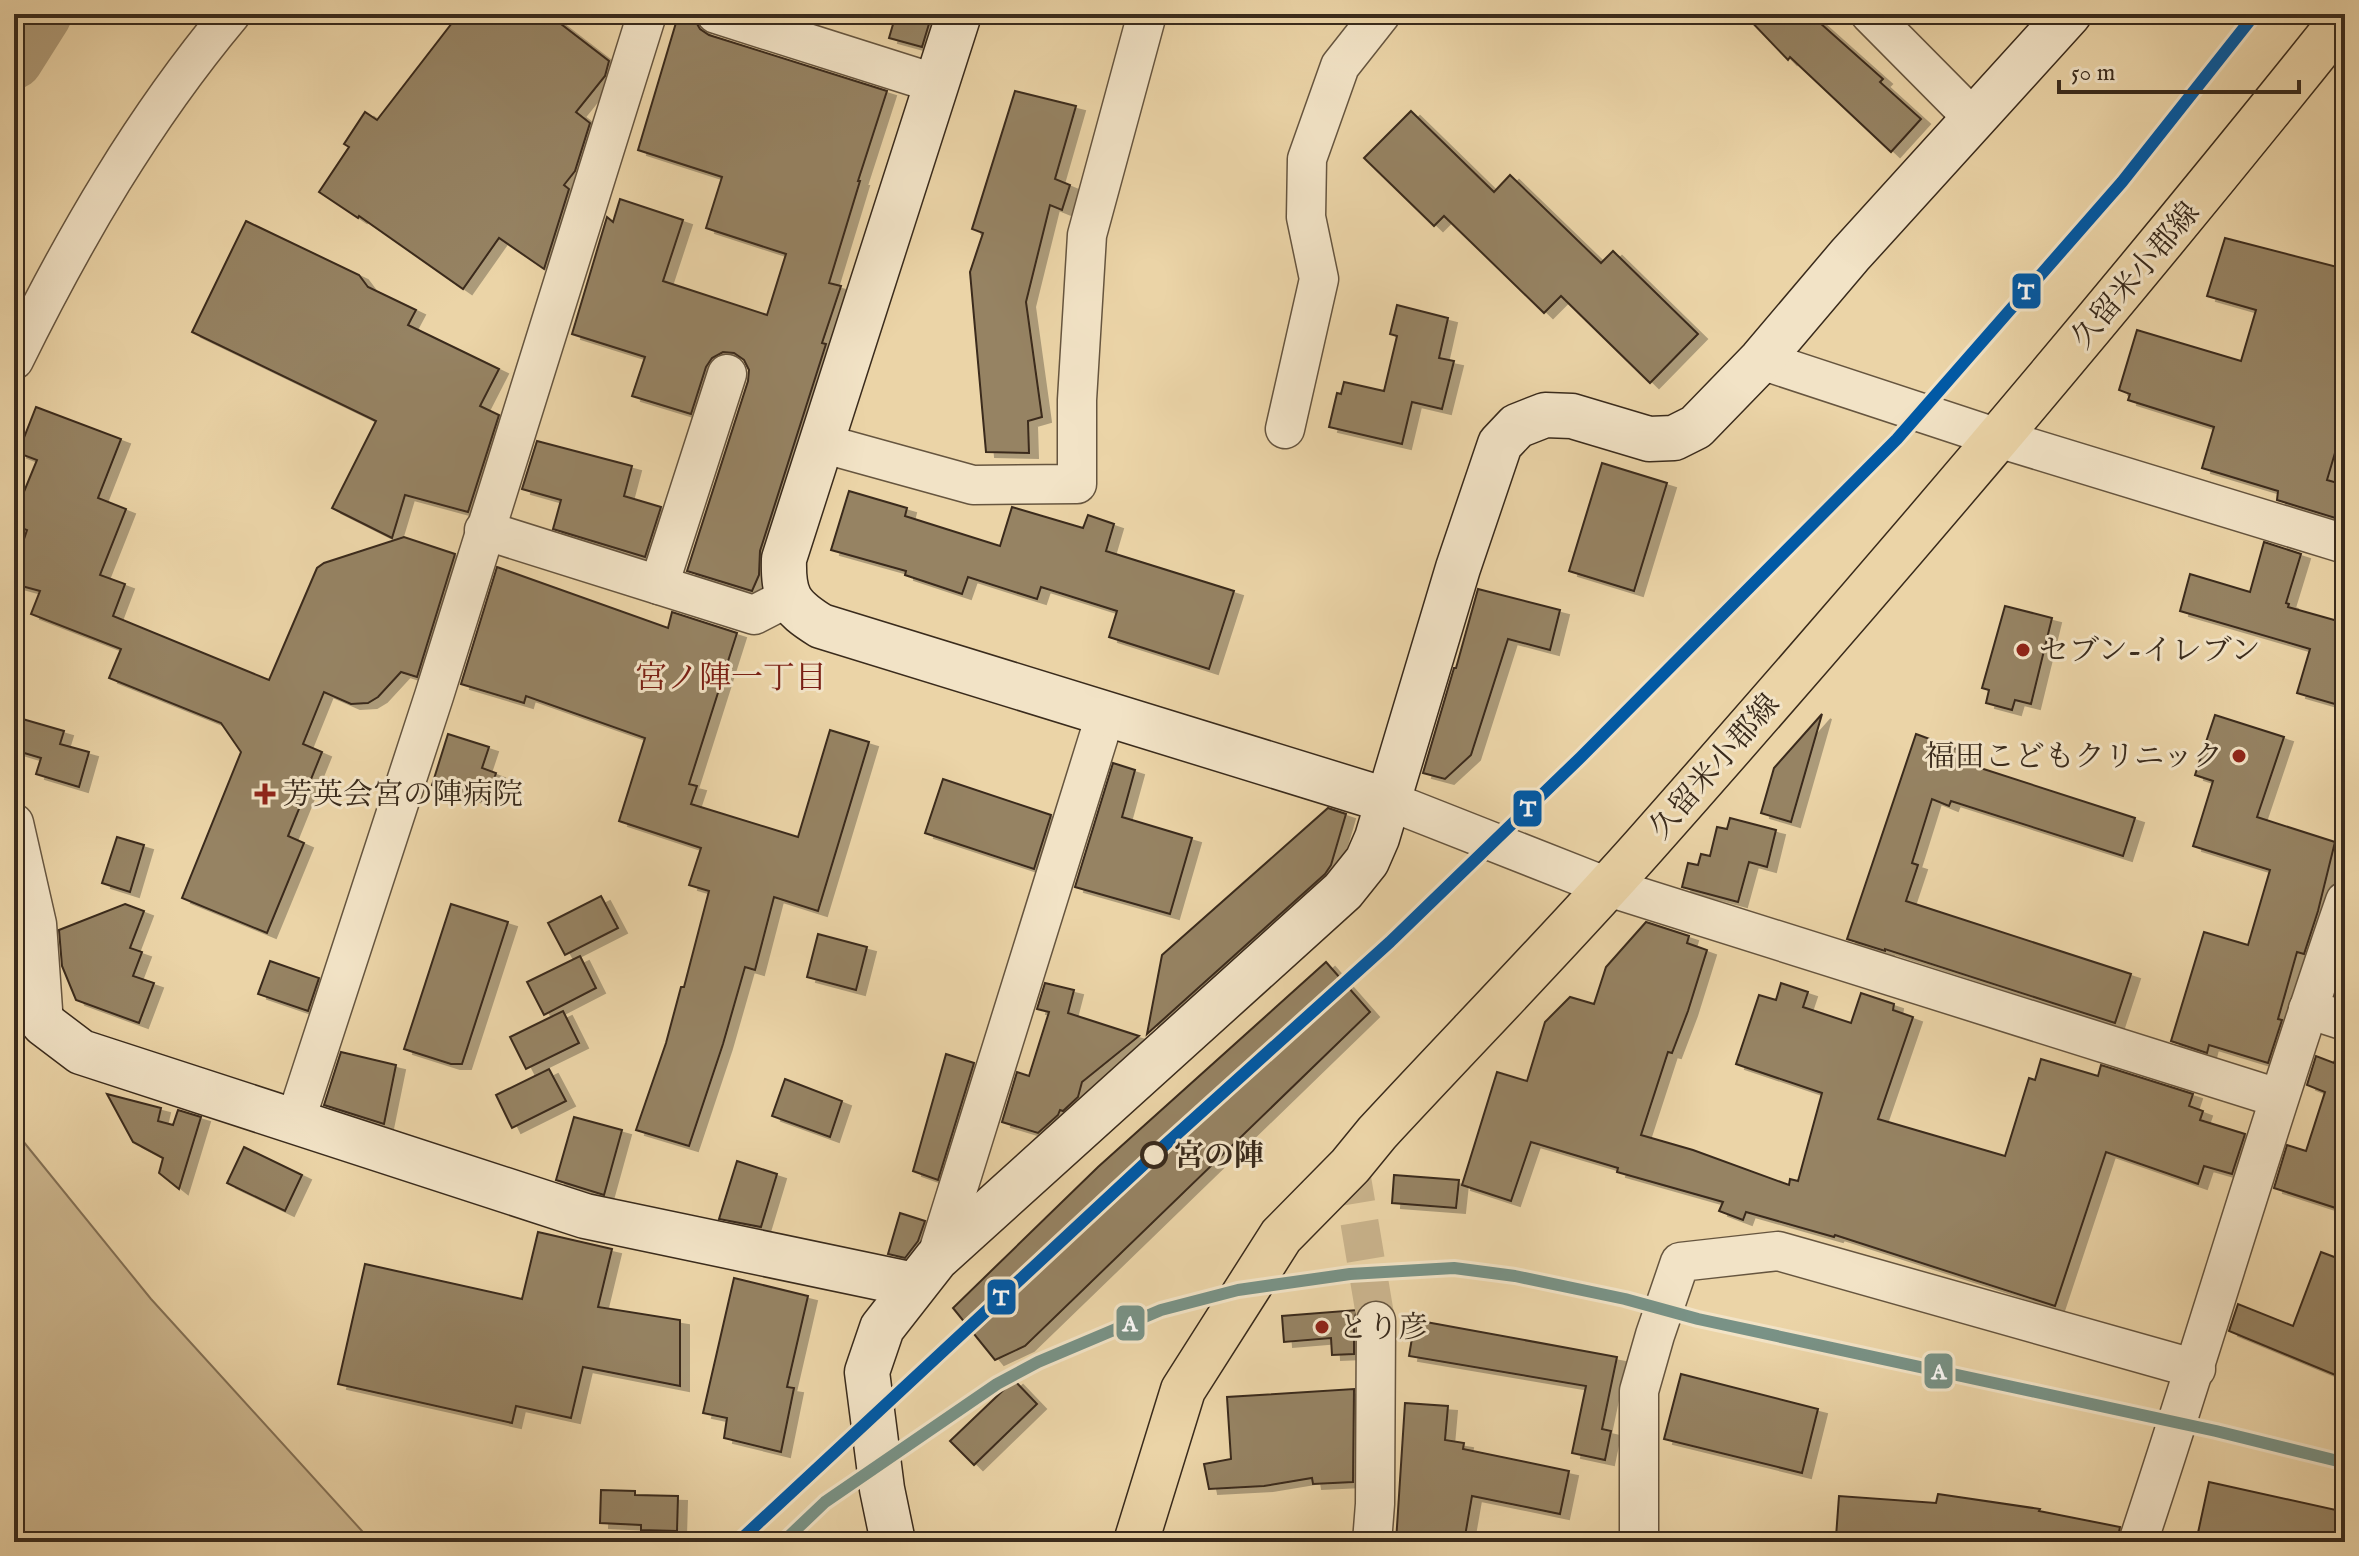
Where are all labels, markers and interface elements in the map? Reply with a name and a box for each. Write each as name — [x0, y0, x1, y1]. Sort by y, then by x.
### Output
scale bar — [2059, 44, 2299, 94]
text: 50 m — [2071, 58, 2115, 89]
street label: 久留米小郡線 — [2064, 195, 2209, 357]
line badge: T — [2011, 272, 2042, 310]
text: T — [2017, 279, 2035, 307]
place label: セブン-イレブン — [2039, 633, 2261, 671]
marker: セブン-イレブン — [2014, 641, 2032, 659]
district label: 宮ノ陣一丁目 — [635, 659, 827, 700]
street label: 久留米小郡線 — [1642, 687, 1789, 848]
place label: 福田こどもクリニック — [1925, 739, 2223, 777]
marker: 福田こどもクリニック — [2230, 747, 2248, 765]
place label: 芳英会宮の陣病院 — [283, 777, 523, 815]
marker: 芳英会宮の陣病院 — [254, 783, 276, 805]
line badge: T — [1512, 789, 1543, 828]
text: T — [1519, 796, 1537, 824]
place label: 宮の陣 — [1174, 1138, 1264, 1176]
marker: 宮の陣 — [1141, 1142, 1167, 1168]
line badge: T — [986, 1278, 1017, 1316]
text: T — [992, 1285, 1010, 1313]
line badge: A — [1115, 1304, 1146, 1342]
place label: とり彦 — [1338, 1310, 1428, 1348]
text: A — [1122, 1311, 1139, 1339]
marker: とり彦 — [1313, 1318, 1331, 1336]
line badge: A — [1923, 1352, 1954, 1390]
text: A — [1931, 1359, 1948, 1387]

